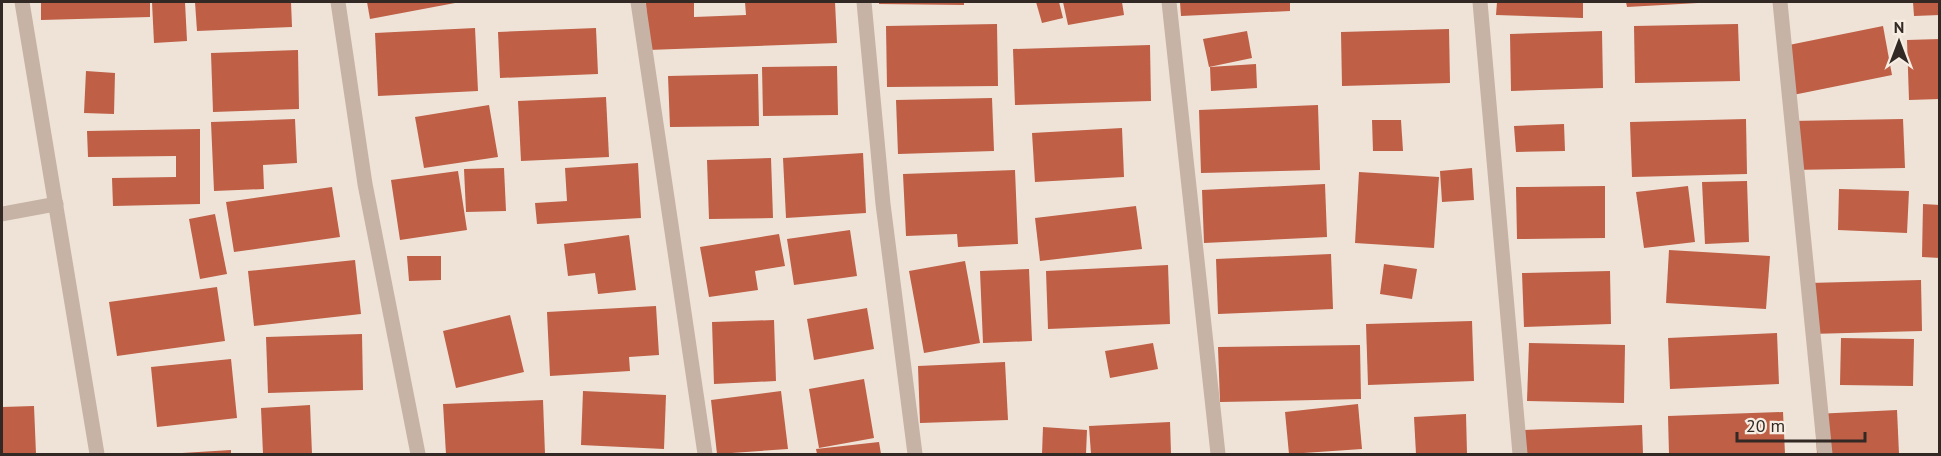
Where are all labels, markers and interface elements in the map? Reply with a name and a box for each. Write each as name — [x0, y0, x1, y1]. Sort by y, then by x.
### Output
north arrow — [1869, 12, 1929, 72]
text: N — [1894, 17, 1904, 37]
scale bar — [1737, 405, 1864, 443]
text: 20 m — [1746, 414, 1785, 437]

